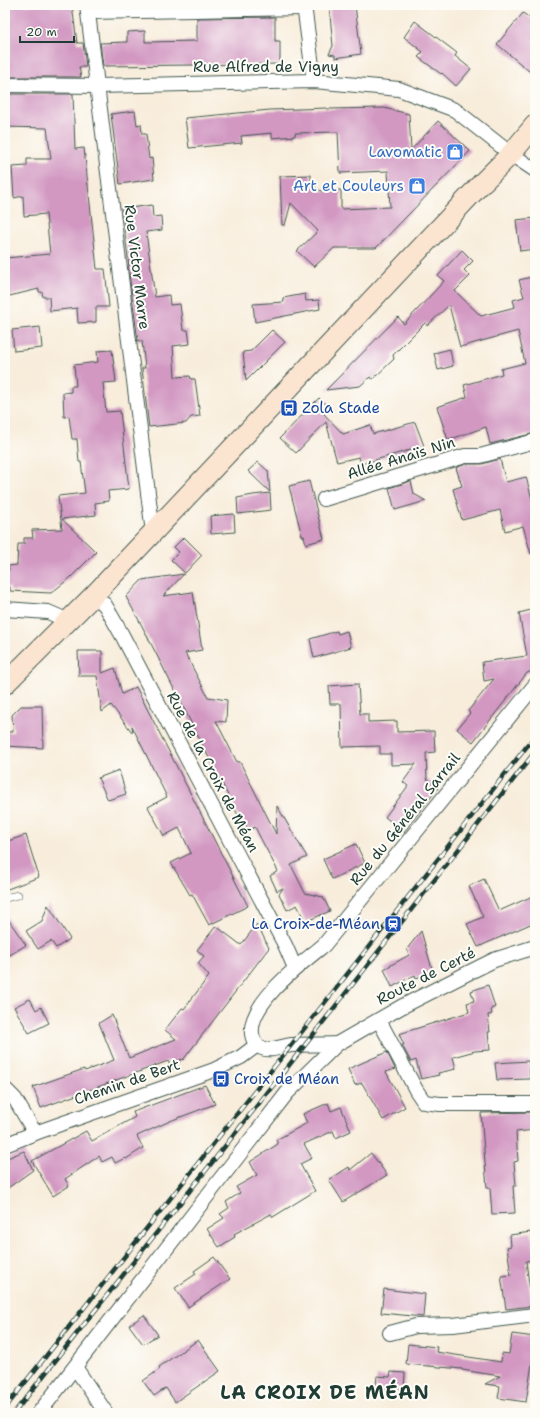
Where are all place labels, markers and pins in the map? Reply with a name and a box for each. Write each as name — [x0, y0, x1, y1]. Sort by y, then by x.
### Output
place label: Lavomatic — [368, 142, 442, 162]
shop icon: Lavomatic — [445, 142, 465, 162]
place label: Art et Couleurs — [293, 176, 404, 196]
shop icon: Art et Couleurs — [407, 176, 427, 196]
bus stop icon: Zola Stade — [279, 398, 299, 418]
place label: Zola Stade — [302, 398, 380, 418]
place label: La Croix-de-Méan — [251, 914, 380, 934]
station icon: La Croix-de-Méan — [383, 914, 403, 934]
bus stop icon: Croix de Méan — [211, 1069, 231, 1089]
place label: Croix de Méan — [234, 1069, 339, 1089]

